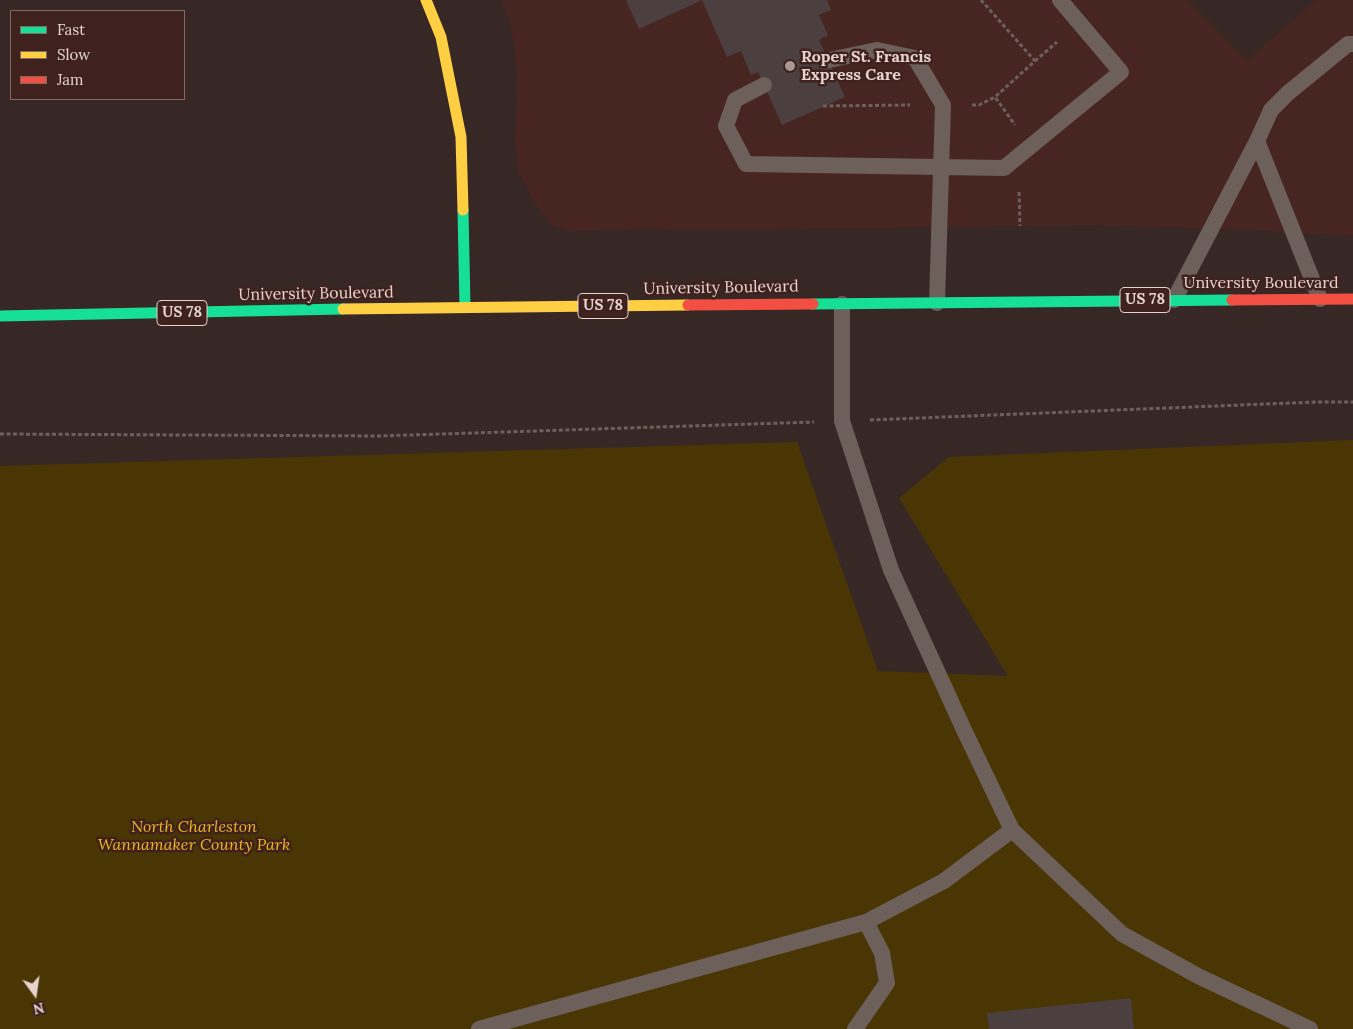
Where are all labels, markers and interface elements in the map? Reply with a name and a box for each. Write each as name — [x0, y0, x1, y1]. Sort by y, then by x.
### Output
legend — [10, 10, 185, 100]
text: Fast — [57, 20, 85, 39]
text: Slow — [57, 45, 90, 64]
place label: Roper St. Francis Express Care — [801, 47, 931, 85]
marker: Roper St. Francis Express Care — [783, 59, 797, 73]
text: Jam — [57, 70, 84, 89]
street label: University Boulevard — [1183, 273, 1339, 293]
street label: University Boulevard — [643, 277, 799, 299]
street label: University Boulevard — [238, 283, 394, 305]
road number: US 78 — [1120, 288, 1170, 312]
road number: US 78 — [578, 294, 628, 318]
road number: US 78 — [157, 300, 207, 326]
park label: North Charleston Wannamaker County Park — [98, 817, 290, 855]
north arrow — [10, 969, 60, 1019]
text: N — [31, 999, 46, 1019]

